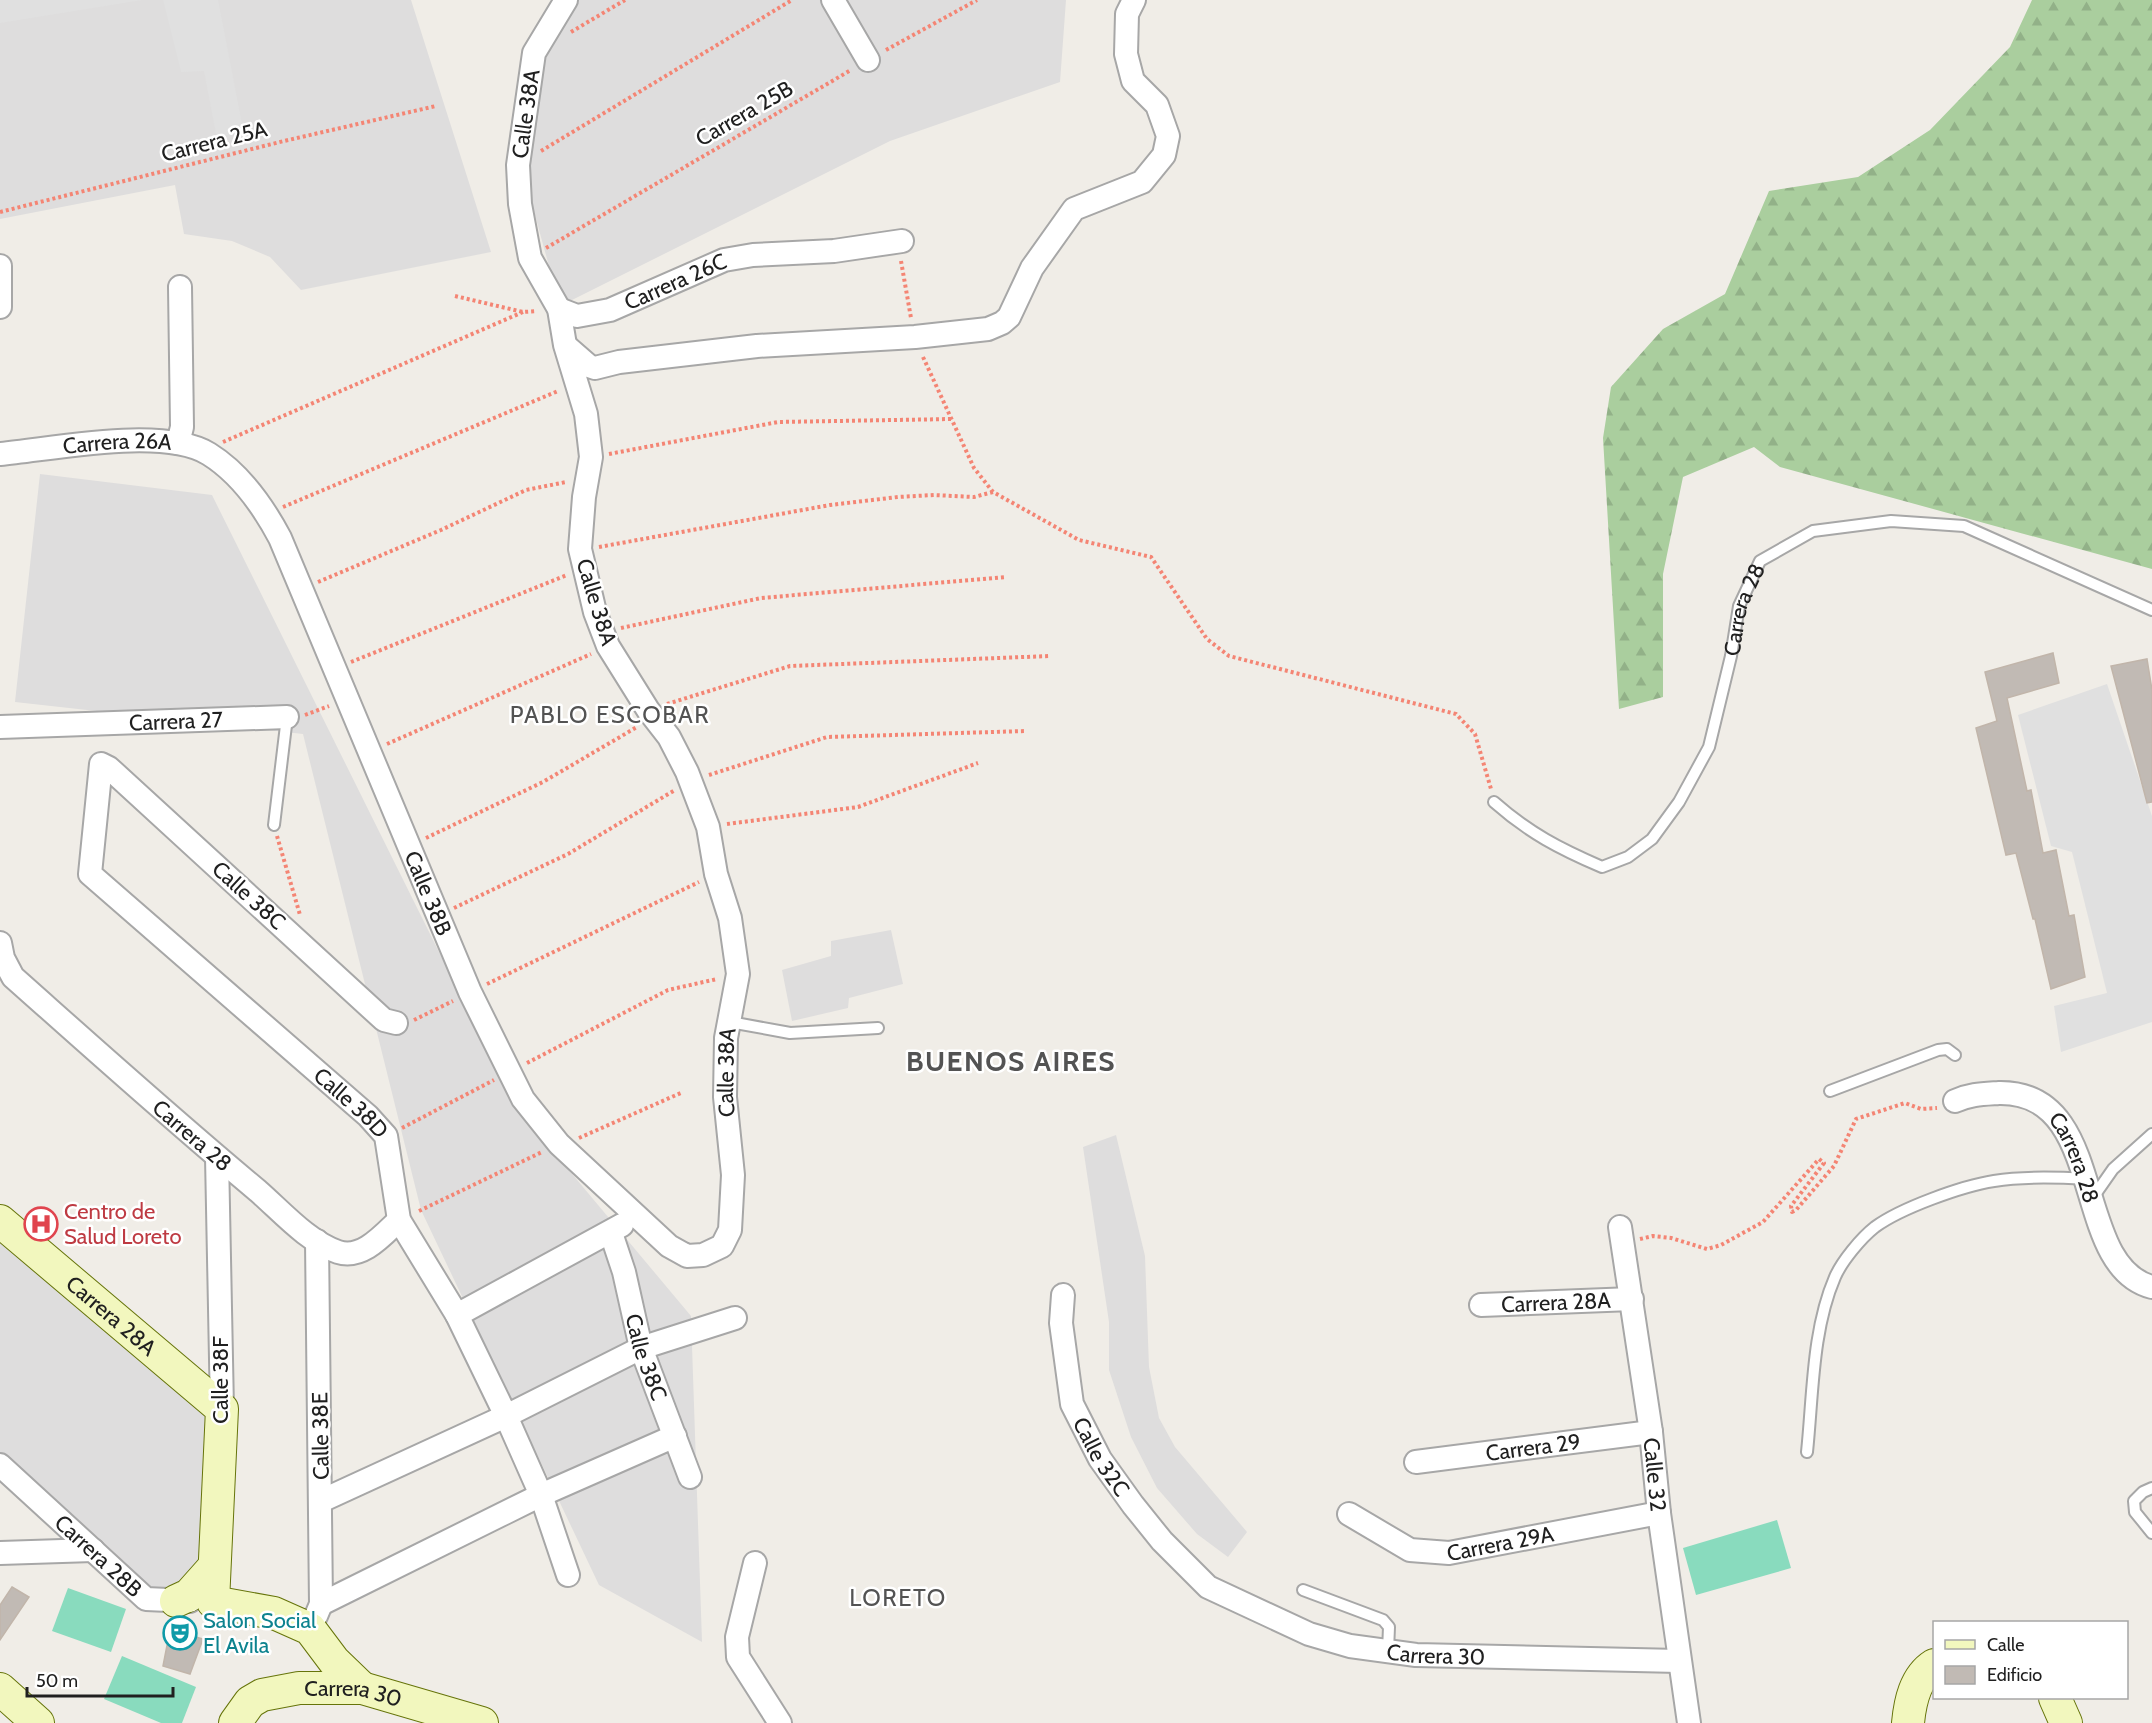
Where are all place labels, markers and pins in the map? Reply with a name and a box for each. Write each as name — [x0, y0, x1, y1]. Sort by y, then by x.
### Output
place label: Centro de Salud Loreto — [64, 1198, 182, 1250]
hospital icon: Centro de Salud Loreto — [23, 1206, 59, 1242]
place label: Salon Social El Avila — [203, 1607, 317, 1659]
theatre icon: Salon Social El Avila — [162, 1615, 198, 1651]

